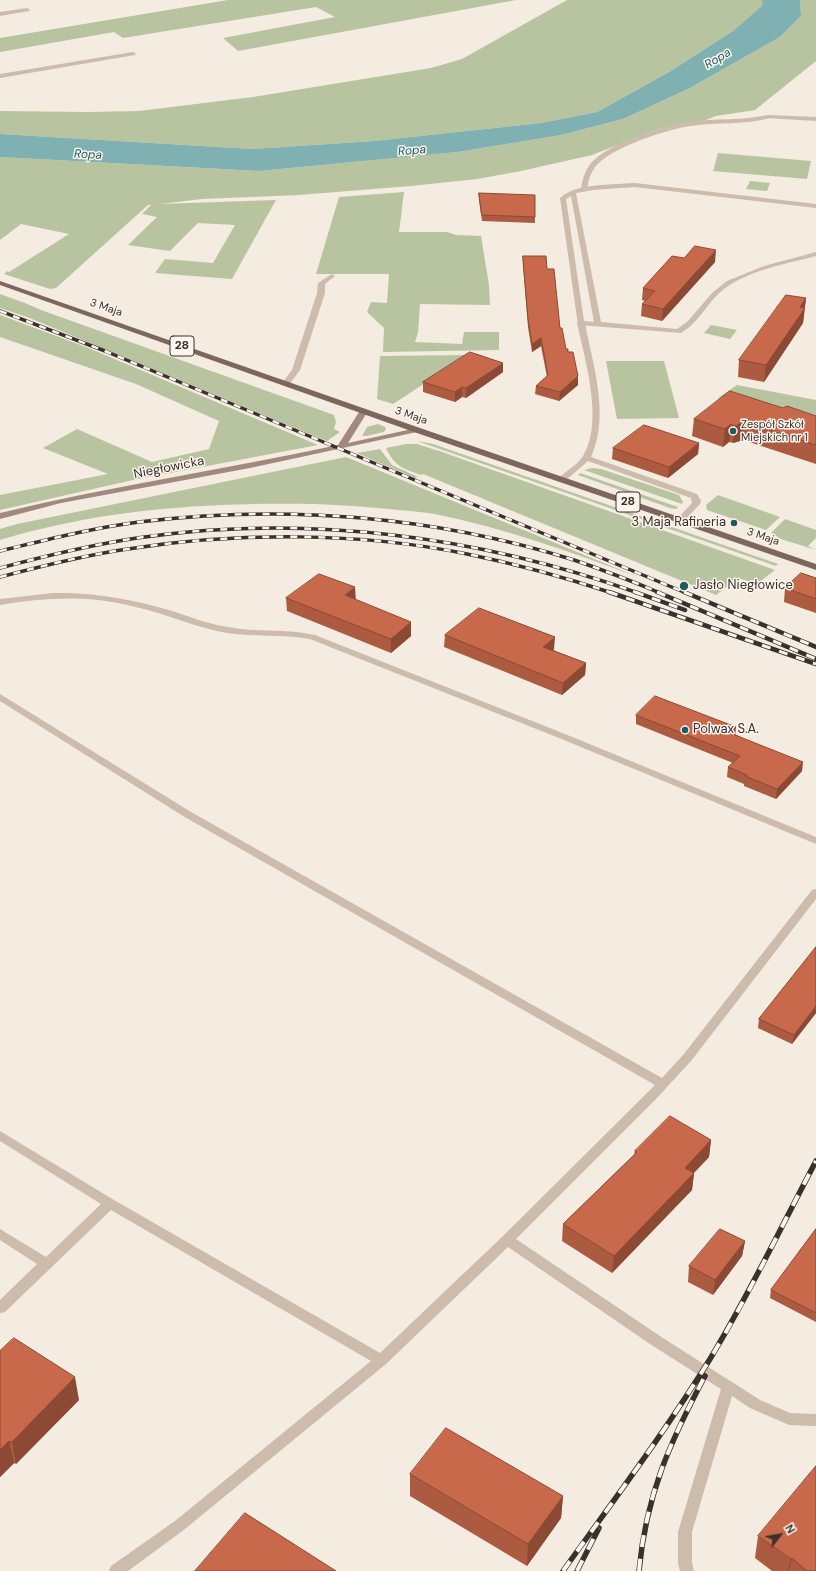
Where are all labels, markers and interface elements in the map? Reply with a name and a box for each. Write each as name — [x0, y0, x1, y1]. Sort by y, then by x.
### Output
water label: Ropa — [702, 46, 734, 72]
water label: Ropa — [397, 143, 427, 159]
water label: Ropa — [74, 147, 102, 163]
street label: 3 Maja — [88, 296, 124, 320]
road number: 28 — [170, 336, 194, 356]
street label: 3 Maja — [393, 404, 429, 428]
place label: Zespół Szkół Miejskich nr 1 — [741, 418, 808, 444]
marker: Zespół Szkół Miejskich nr 1 — [728, 426, 738, 436]
street label: Niegłowicka — [132, 454, 206, 482]
road number: 28 — [616, 492, 640, 512]
place label: 3 Maja Rafineria — [631, 515, 726, 531]
marker: 3 Maja Rafineria — [729, 518, 739, 528]
street label: 3 Maja — [745, 525, 781, 549]
place label: Jasło Niegłowice — [693, 578, 793, 594]
marker: Jasło Niegłowice — [678, 580, 690, 592]
place label: Polwax S.A. — [693, 722, 759, 738]
marker: Polwax S.A. — [680, 725, 690, 735]
north arrow — [760, 1515, 800, 1555]
text: N — [782, 1522, 798, 1536]

